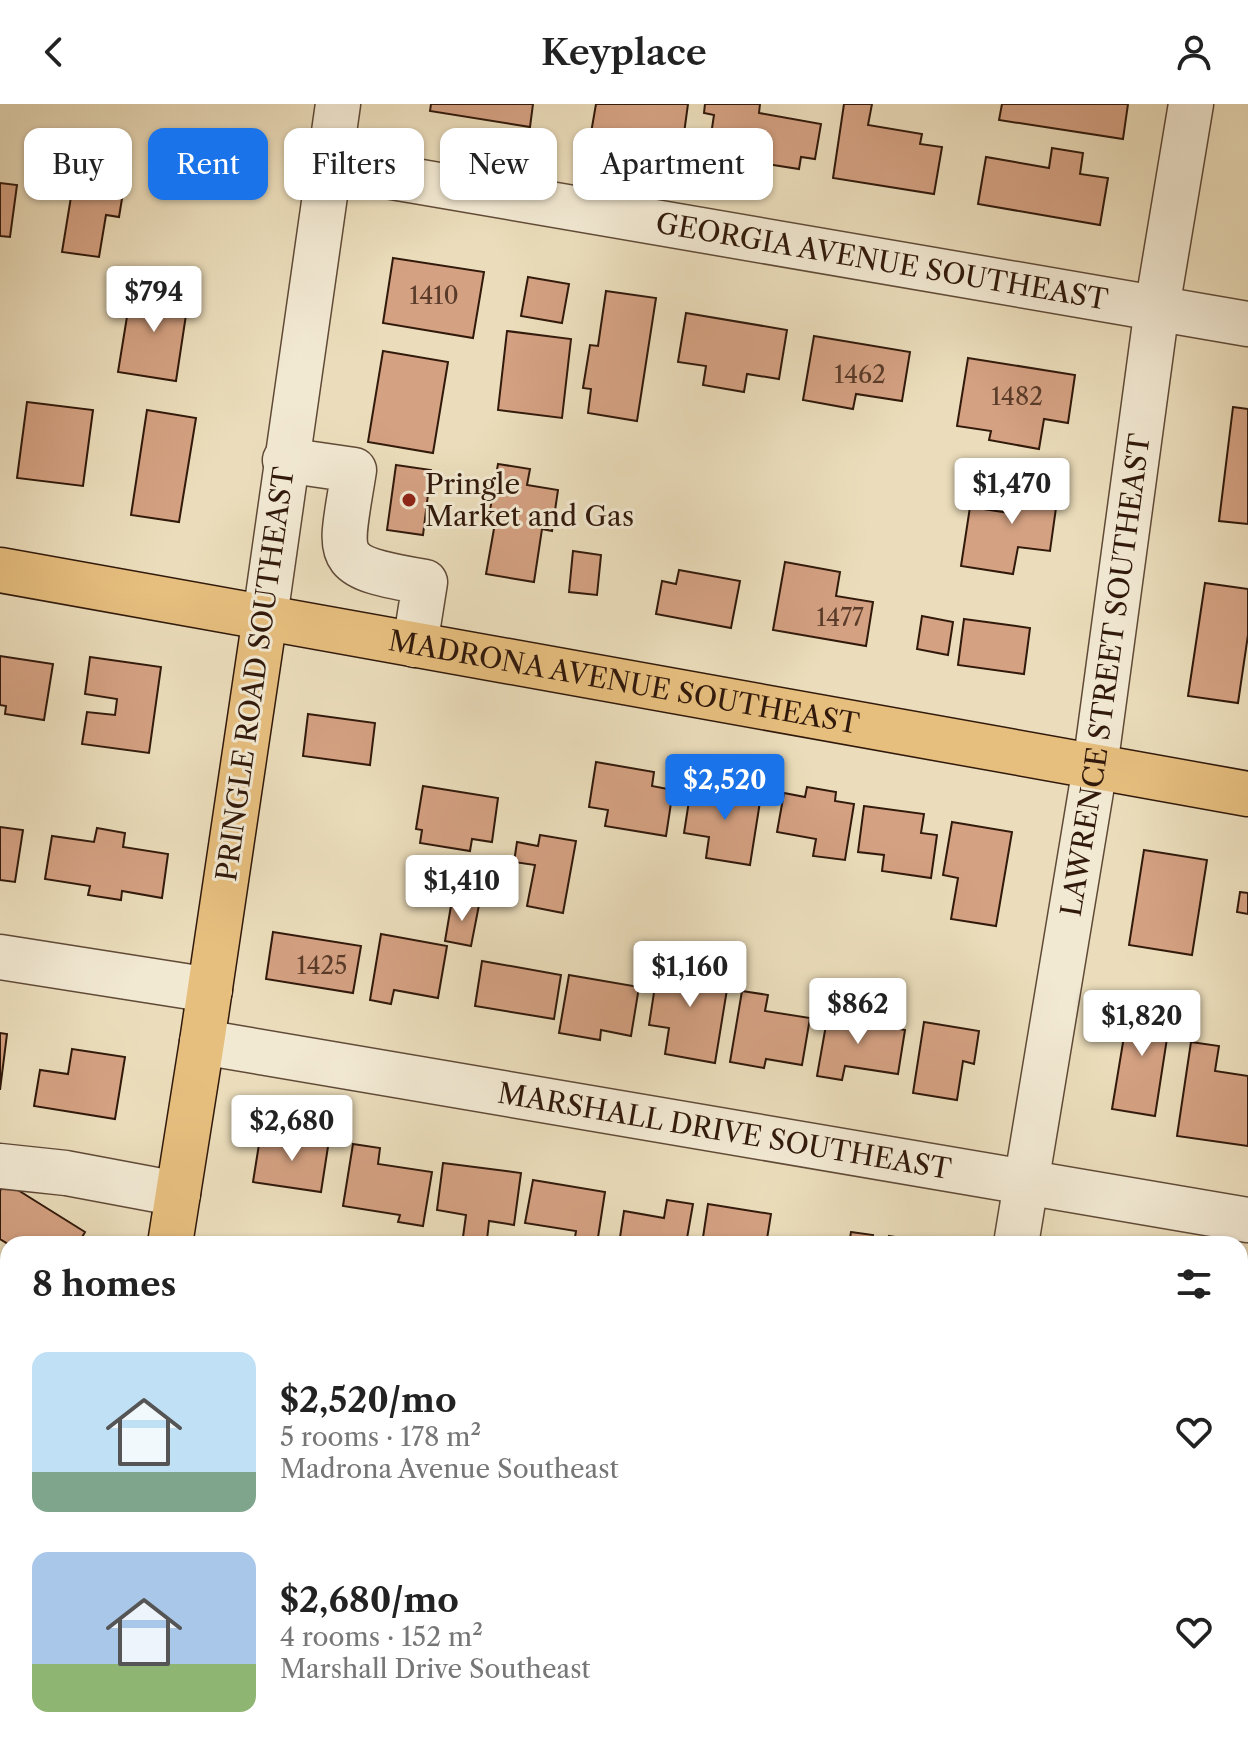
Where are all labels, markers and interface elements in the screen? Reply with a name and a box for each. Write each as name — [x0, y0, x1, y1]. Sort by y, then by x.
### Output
icon: back — [32, 30, 76, 74]
text: Keyplace — [541, 30, 707, 74]
icon: person — [1172, 30, 1216, 74]
chip: Buy — [24, 128, 132, 200]
chip: Rent — [148, 128, 268, 200]
chip: Filters — [284, 128, 424, 200]
chip: New — [440, 128, 557, 200]
chip: Apartment — [573, 128, 773, 200]
street label: GEORGIA AVENUE SOUTHEAST — [653, 206, 1110, 317]
pin: $794 — [107, 266, 201, 334]
text: $794 — [124, 276, 184, 308]
house number: 1410 — [409, 281, 459, 310]
house number: 1462 — [834, 360, 886, 389]
house number: 1482 — [991, 382, 1043, 411]
street label: LAWRENCE STREET SOUTHEAST — [1054, 432, 1157, 919]
pin: $1,470 — [947, 458, 1077, 526]
street label: PRINGLE ROAD SOUTHEAST — [209, 465, 301, 883]
place label: Pringle Market and Gas — [425, 467, 634, 533]
text: $1,470 — [973, 468, 1051, 500]
marker: Pringle Market and Gas — [400, 491, 418, 509]
house number: 1477 — [816, 603, 864, 632]
street label: MADRONA AVENUE SOUTHEAST — [386, 623, 862, 741]
pin: $2,520 — [660, 754, 790, 822]
text: $2,520 — [683, 764, 767, 796]
pin: $1,410 — [397, 855, 527, 923]
text: $1,410 — [424, 865, 500, 897]
pin: $1,160 — [625, 941, 755, 1009]
house number: 1425 — [297, 951, 347, 980]
text: $1,160 — [651, 951, 729, 983]
pin: $862 — [811, 978, 905, 1046]
text: $862 — [827, 988, 889, 1020]
pin: $1,820 — [1077, 990, 1207, 1058]
text: $1,820 — [1101, 1000, 1183, 1032]
street label: MARSHALL DRIVE SOUTHEAST — [495, 1076, 954, 1186]
pin: $2,680 — [227, 1095, 357, 1163]
text: $2,680 — [249, 1105, 335, 1137]
icon: filters — [1172, 1262, 1216, 1306]
text: 8 homes — [32, 1263, 176, 1305]
text: $2,520/mo — [280, 1379, 457, 1421]
icon: home — [96, 1384, 192, 1480]
icon: heart — [1172, 1410, 1216, 1454]
text: 5 rooms · 178 m² — [280, 1421, 481, 1453]
text: Madrona Avenue Southeast — [280, 1453, 619, 1485]
text: $2,680/mo — [280, 1579, 459, 1621]
icon: home — [96, 1584, 192, 1680]
icon: heart — [1172, 1610, 1216, 1654]
text: 4 rooms · 152 m² — [280, 1621, 483, 1653]
text: Marshall Drive Southeast — [280, 1653, 591, 1685]

